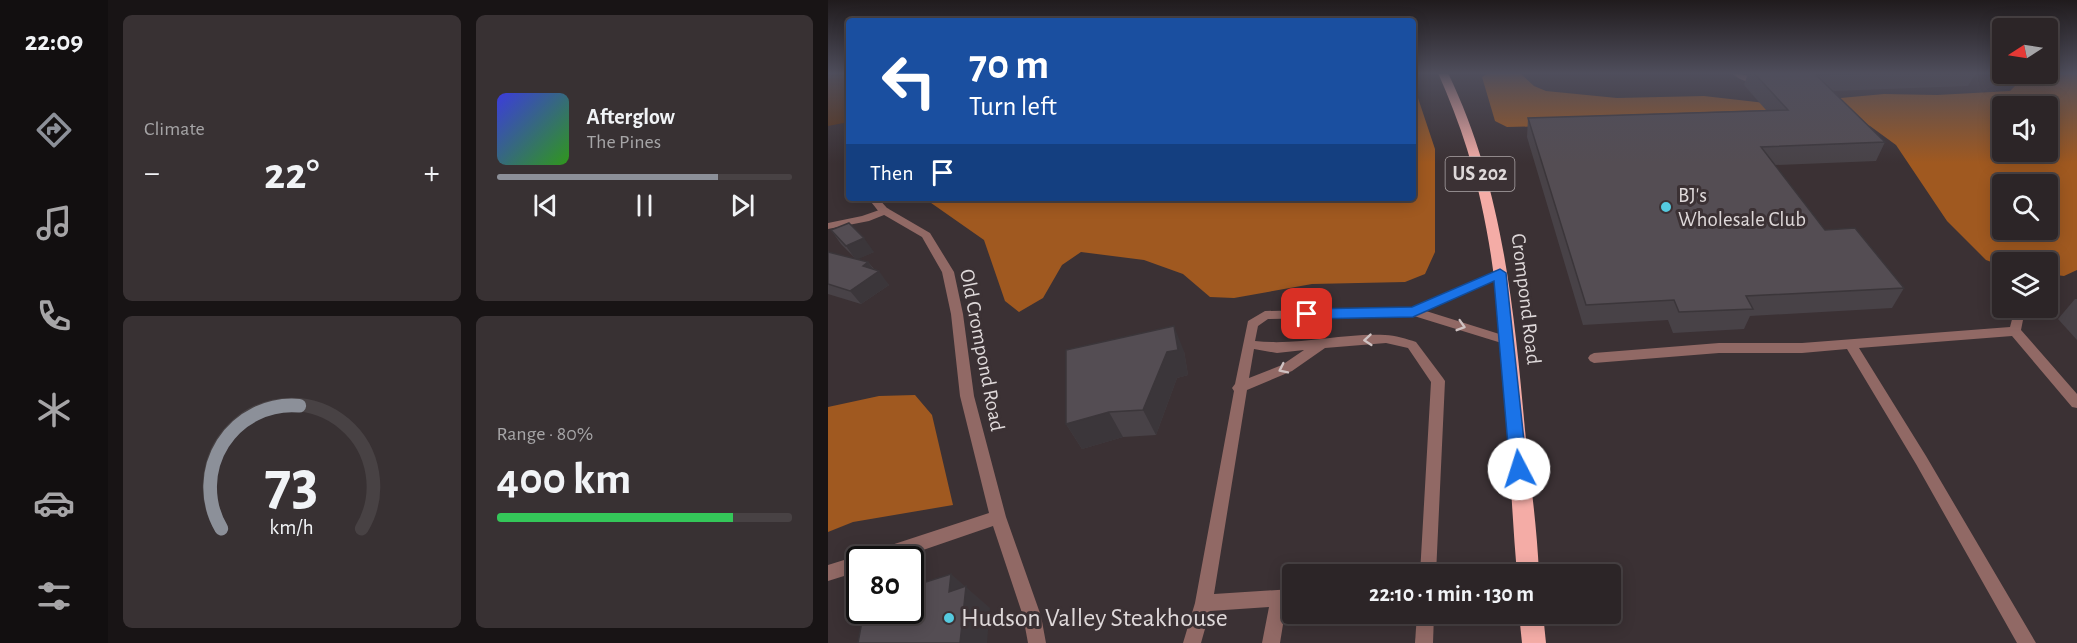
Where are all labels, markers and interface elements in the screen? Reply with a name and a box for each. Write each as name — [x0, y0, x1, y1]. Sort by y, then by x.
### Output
north arrow — [1992, 18, 2058, 84]
map controls — [1992, 18, 2058, 318]
text: 22:09 — [25, 28, 83, 55]
icon: left — [870, 42, 948, 120]
text: 70 m — [969, 44, 1049, 86]
text: Turn left — [969, 93, 1057, 120]
button: sound — [1992, 96, 2058, 162]
text: Afterglow — [587, 106, 675, 128]
icon: directions — [33, 109, 75, 151]
text: Climate — [144, 119, 205, 139]
text: The Pines — [587, 132, 661, 152]
text: 22° — [264, 152, 320, 197]
icon: arrive — [926, 156, 959, 189]
text: − — [144, 157, 160, 190]
text: + — [424, 157, 439, 190]
road number: US 202 — [1446, 157, 1514, 191]
text: Then — [870, 162, 914, 184]
button: search — [1992, 174, 2058, 240]
place label: BJ's Wholesale Club — [1678, 185, 1806, 230]
icon: previous — [529, 189, 562, 222]
icon: pause — [628, 189, 661, 222]
icon: next — [726, 189, 759, 222]
marker: BJ's Wholesale Club — [1659, 200, 1673, 214]
icon: music — [33, 202, 75, 244]
street label: Crompond Road — [1508, 232, 1544, 366]
button: layers — [1992, 252, 2058, 318]
street label: Old Crompond Road — [956, 267, 1008, 433]
pin — [1281, 288, 1332, 339]
icon: phone — [33, 295, 75, 337]
icon: arrive — [1290, 297, 1323, 330]
one-way arrow — [1455, 319, 1466, 331]
one-way arrow — [1363, 333, 1373, 346]
one-way arrow — [1279, 362, 1290, 374]
icon: climate — [33, 389, 75, 431]
text: Range · 80% — [497, 424, 593, 444]
position arrow — [1487, 437, 1551, 501]
text: 73 — [265, 453, 319, 515]
text: 400 km — [497, 457, 631, 502]
icon: car — [33, 482, 75, 524]
text: km/h — [270, 517, 314, 538]
speed limit sign: 80 — [846, 546, 924, 624]
icon: filters — [33, 575, 75, 617]
text: 22:10 · 1 min · 130 m — [1369, 583, 1534, 605]
place label: Hudson Valley Steakhouse — [961, 605, 1228, 631]
marker: Hudson Valley Steakhouse — [942, 611, 956, 625]

